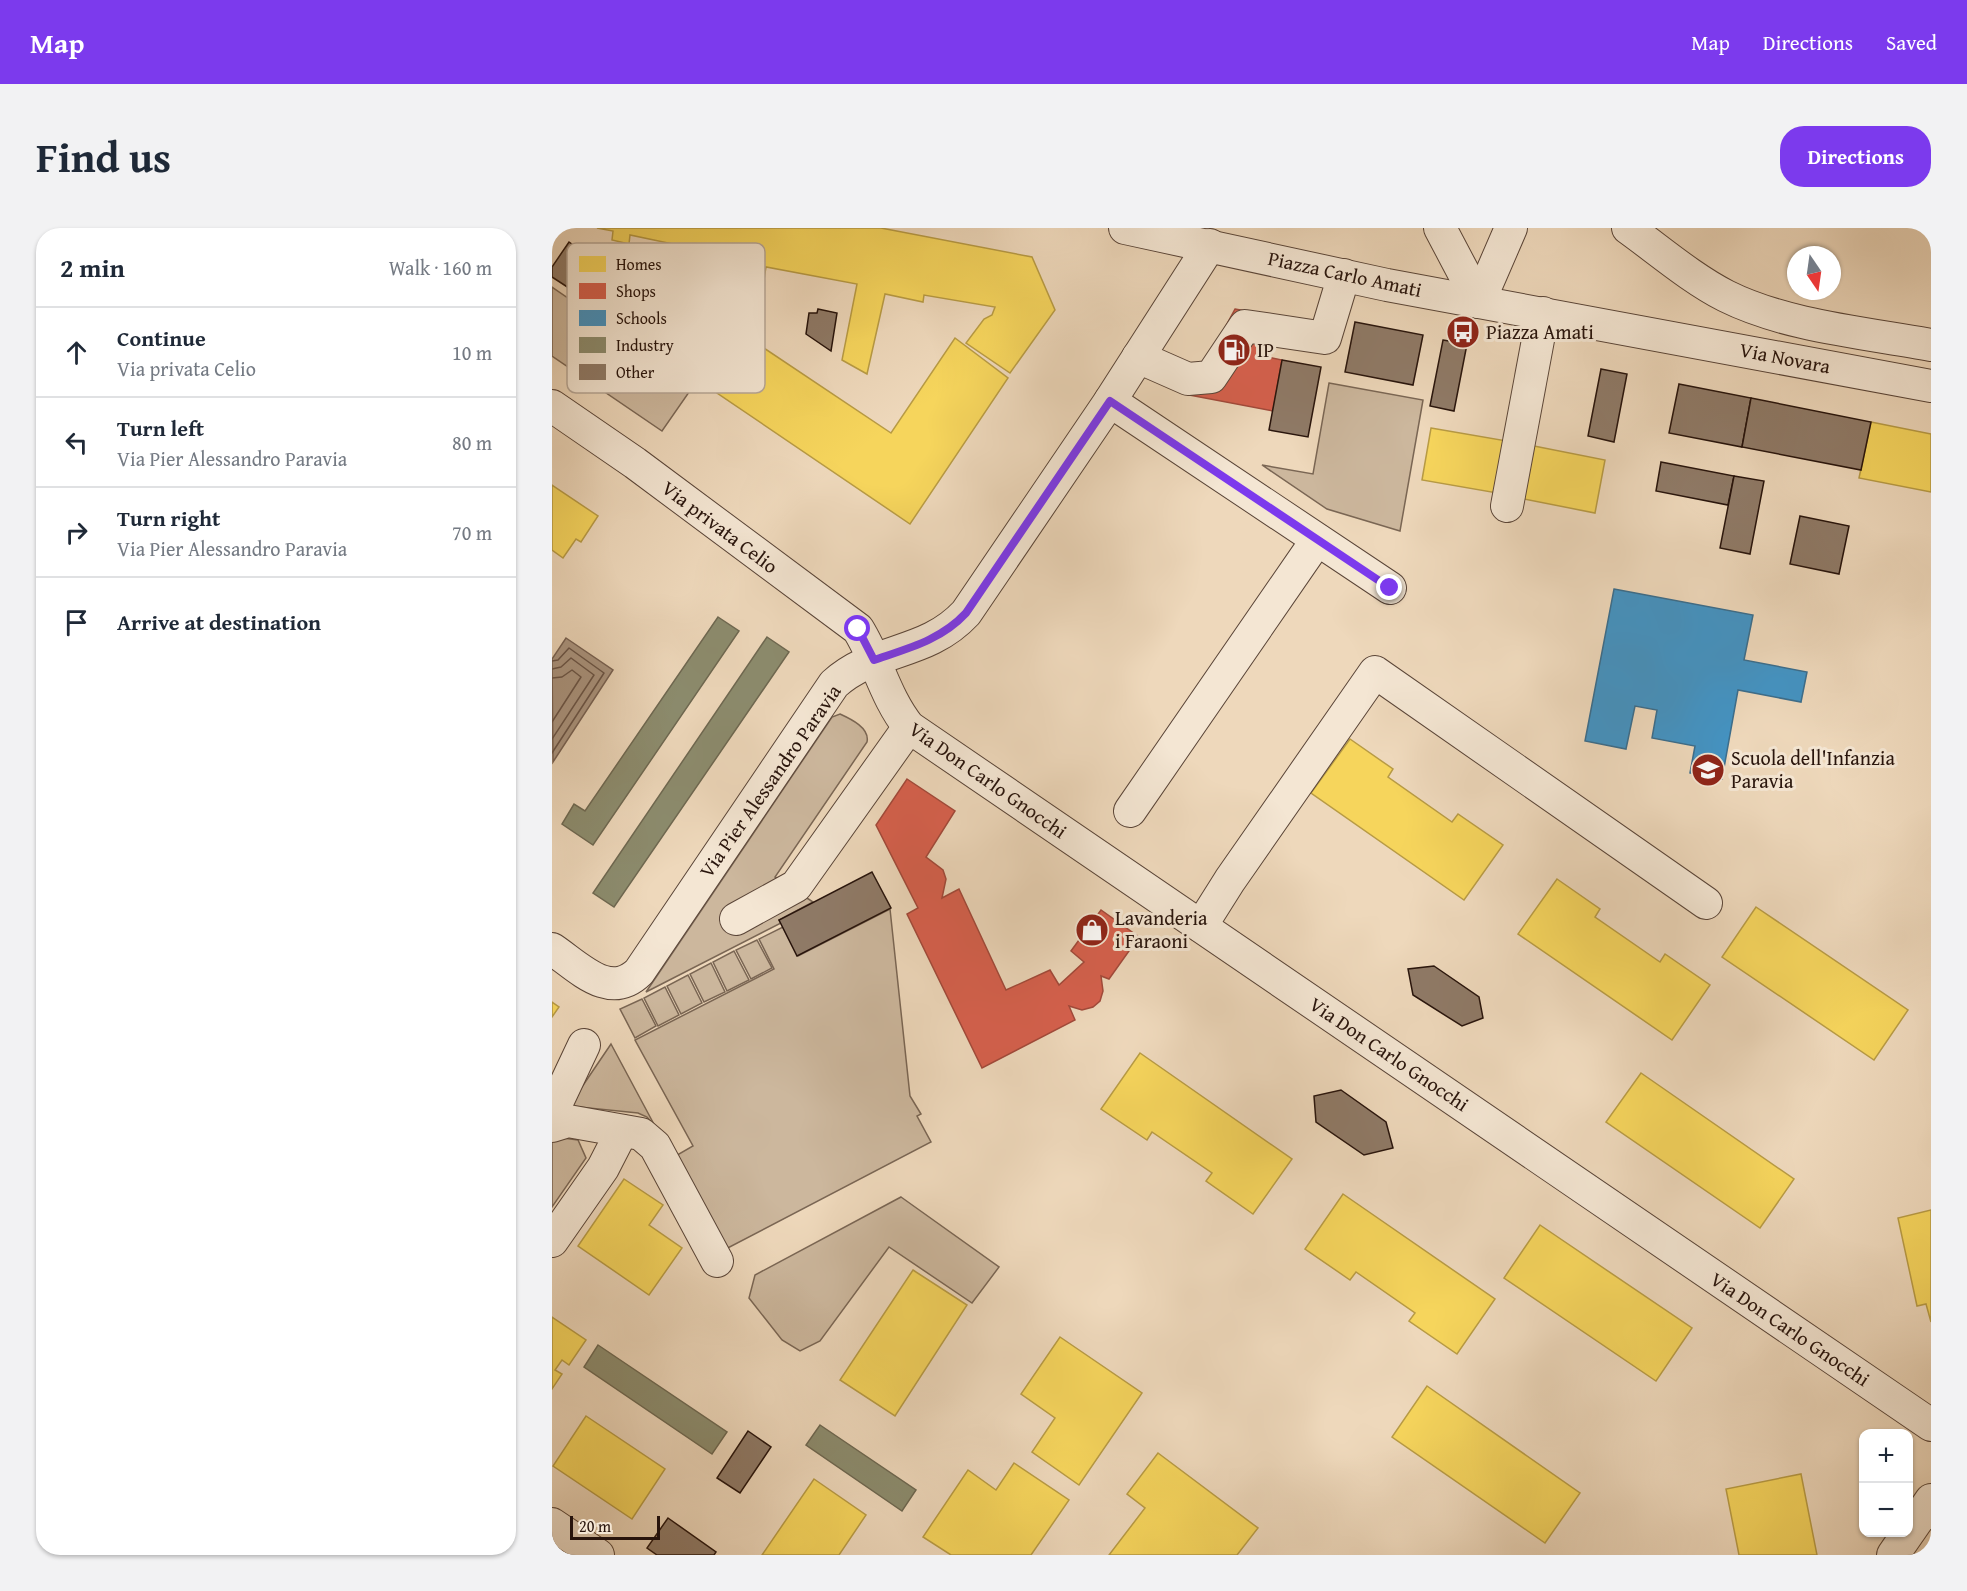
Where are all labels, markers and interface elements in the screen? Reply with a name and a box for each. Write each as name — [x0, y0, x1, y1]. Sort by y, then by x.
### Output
text: Map — [30, 22, 84, 63]
text: Map — [1691, 27, 1730, 58]
text: Directions — [1763, 27, 1853, 58]
text: Saved — [1886, 27, 1937, 58]
text: Find us — [36, 126, 171, 187]
button: Directions — [1780, 126, 1931, 187]
legend — [567, 243, 765, 393]
street label: Piazza Carlo Amati — [1266, 243, 1425, 304]
north arrow — [1787, 246, 1841, 300]
text: 2 min — [60, 248, 125, 287]
text: Homes — [616, 252, 662, 276]
text: Walk · 160 m — [389, 253, 492, 282]
text: Shops — [616, 279, 656, 303]
text: Schools — [616, 306, 667, 330]
bus stop icon: Piazza Amati — [1445, 314, 1481, 350]
place label: Piazza Amati — [1486, 317, 1594, 346]
text: Continue — [117, 322, 206, 354]
fuel station icon: IP — [1216, 332, 1252, 368]
text: Industry — [616, 333, 674, 357]
place label: IP — [1257, 335, 1274, 364]
street label: Via Novara — [1737, 335, 1834, 381]
icon: ahead — [60, 336, 93, 369]
text: 10 m — [452, 338, 492, 367]
text: Via privata Celio — [117, 354, 256, 383]
text: Other — [616, 360, 655, 384]
text: Turn left — [117, 412, 204, 444]
icon: left — [60, 426, 93, 459]
text: 80 m — [452, 428, 492, 457]
text: Via Pier Alessandro Paravia — [117, 444, 347, 473]
street label: Via privata Celio — [656, 473, 784, 580]
text: Turn right — [117, 502, 220, 534]
icon: right — [60, 516, 93, 549]
text: 70 m — [452, 518, 492, 547]
text: Via Pier Alessandro Paravia — [117, 534, 347, 563]
route end — [1376, 574, 1402, 600]
icon: arrive — [60, 606, 93, 639]
text: Arrive at destination — [117, 606, 321, 638]
route start — [844, 615, 870, 641]
street label: Via Pier Alessandro Paravia — [692, 678, 848, 883]
street label: Via Don Carlo Gnocchi — [903, 714, 1073, 845]
place label: Scuola dell'Infanzia Paravia — [1731, 743, 1895, 795]
school or university icon: Scuola dell'Infanzia Paravia — [1690, 752, 1726, 788]
place label: Lavanderia i Faraoni — [1115, 903, 1208, 955]
shop icon: Lavanderia i Faraoni — [1074, 912, 1110, 948]
street label: Via Don Carlo Gnocchi — [1304, 989, 1475, 1118]
street label: Via Don Carlo Gnocchi — [1705, 1264, 1876, 1393]
map controls — [1859, 1429, 1913, 1537]
button: + — [1859, 1429, 1913, 1483]
button: − — [1859, 1483, 1913, 1537]
scale bar — [570, 1513, 660, 1540]
text: 20 m — [579, 1514, 611, 1538]

